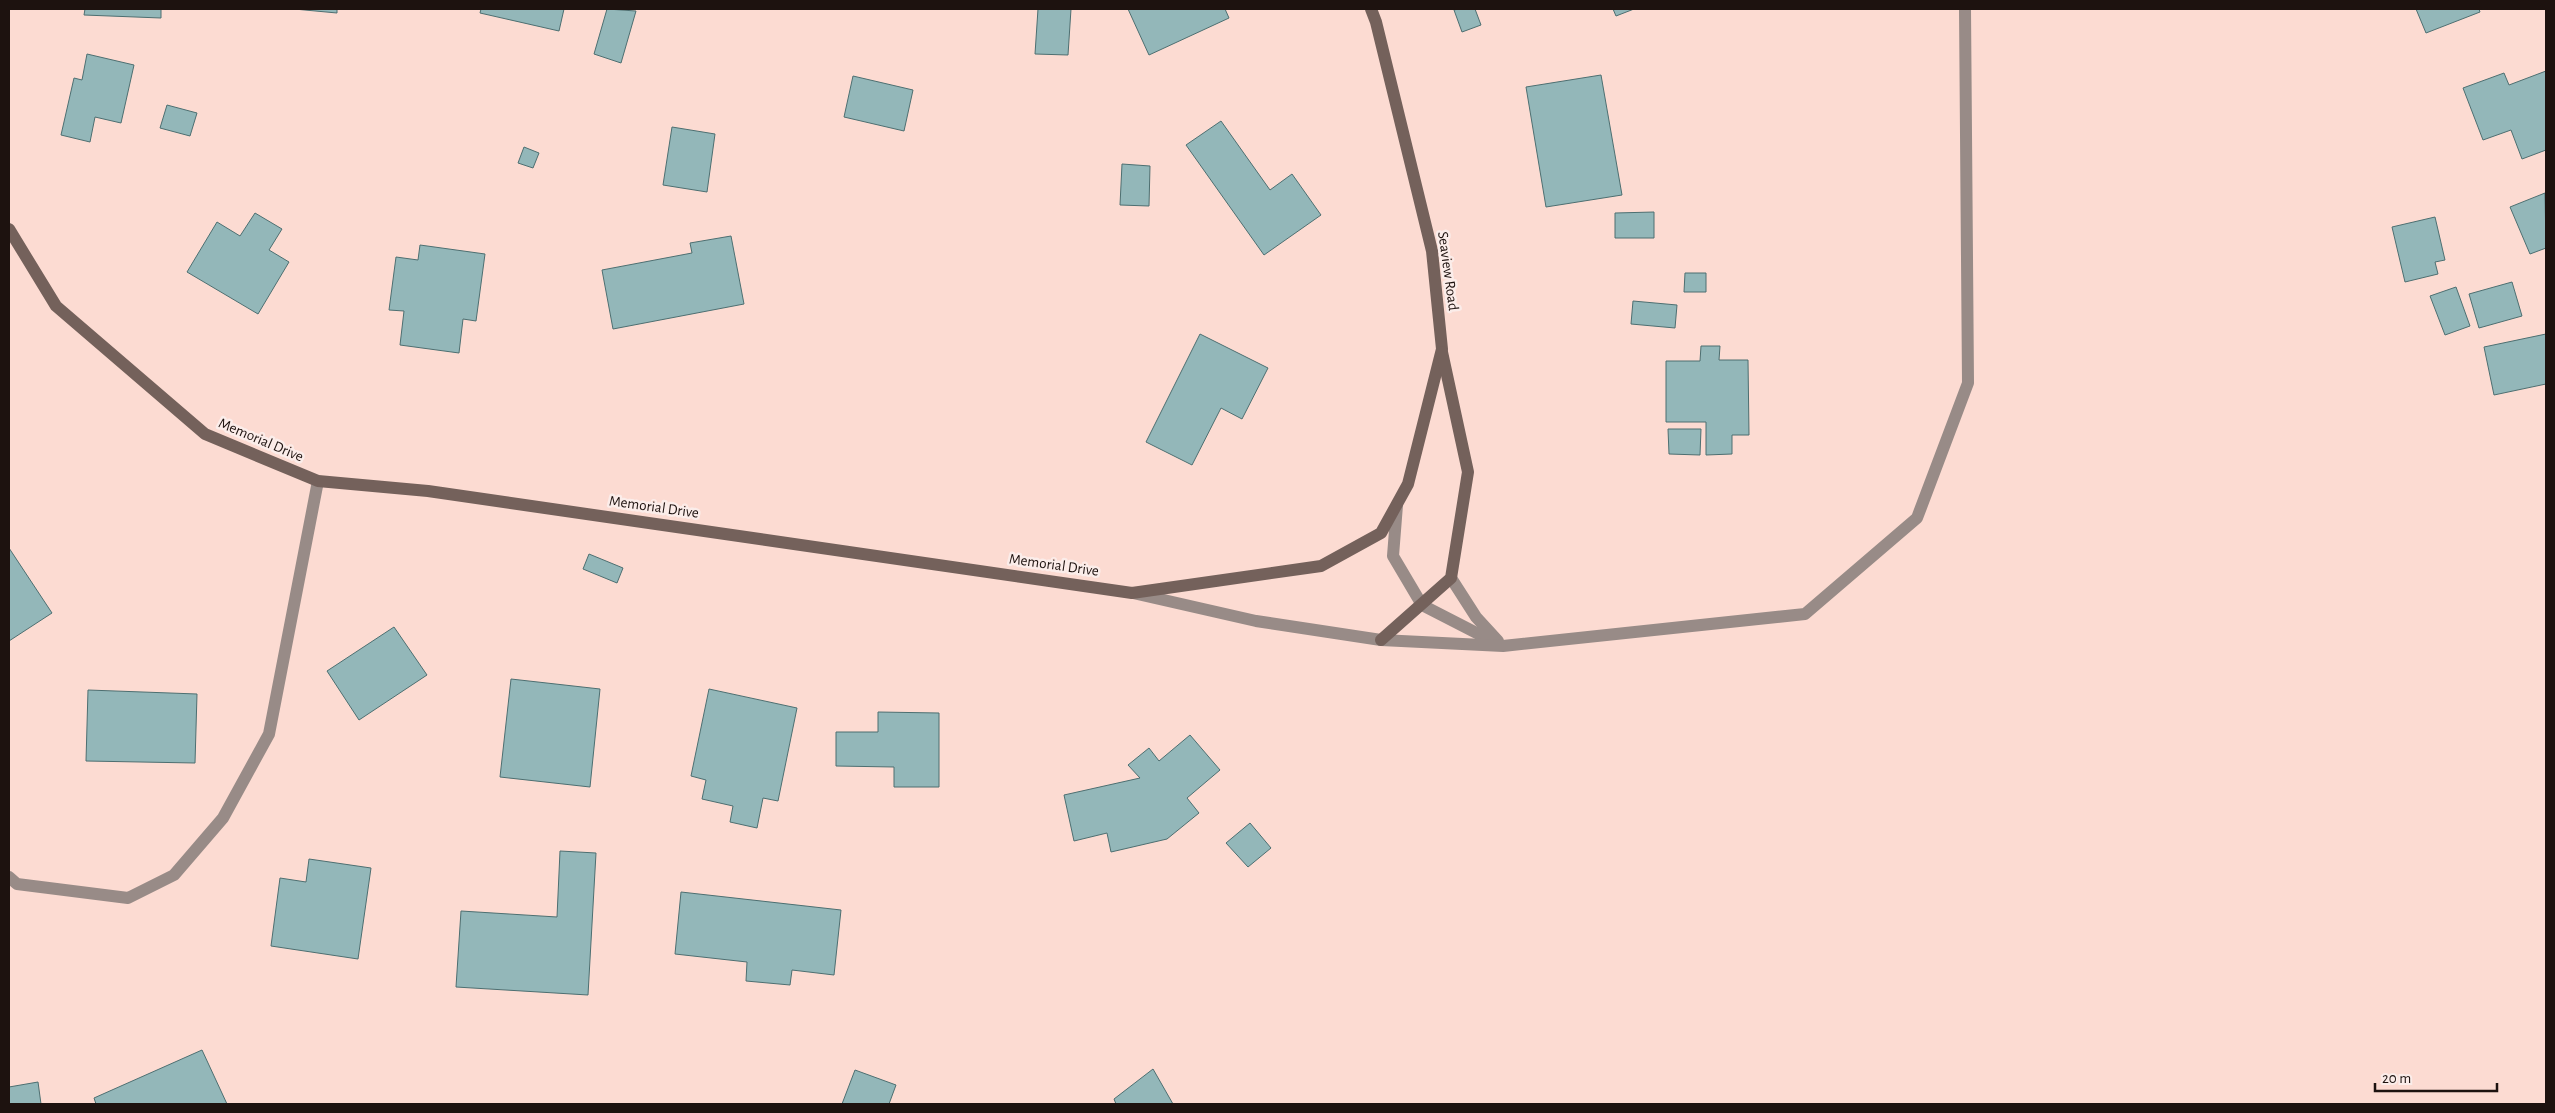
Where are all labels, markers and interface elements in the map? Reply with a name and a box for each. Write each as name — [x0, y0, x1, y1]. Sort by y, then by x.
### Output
street label: Seaview Road — [1435, 230, 1461, 312]
street label: Memorial Drive — [216, 415, 306, 465]
street label: Memorial Drive — [608, 493, 700, 521]
street label: Memorial Drive — [1008, 551, 1100, 579]
scale bar — [2375, 1060, 2498, 1092]
text: 20 m — [2382, 1071, 2411, 1086]

